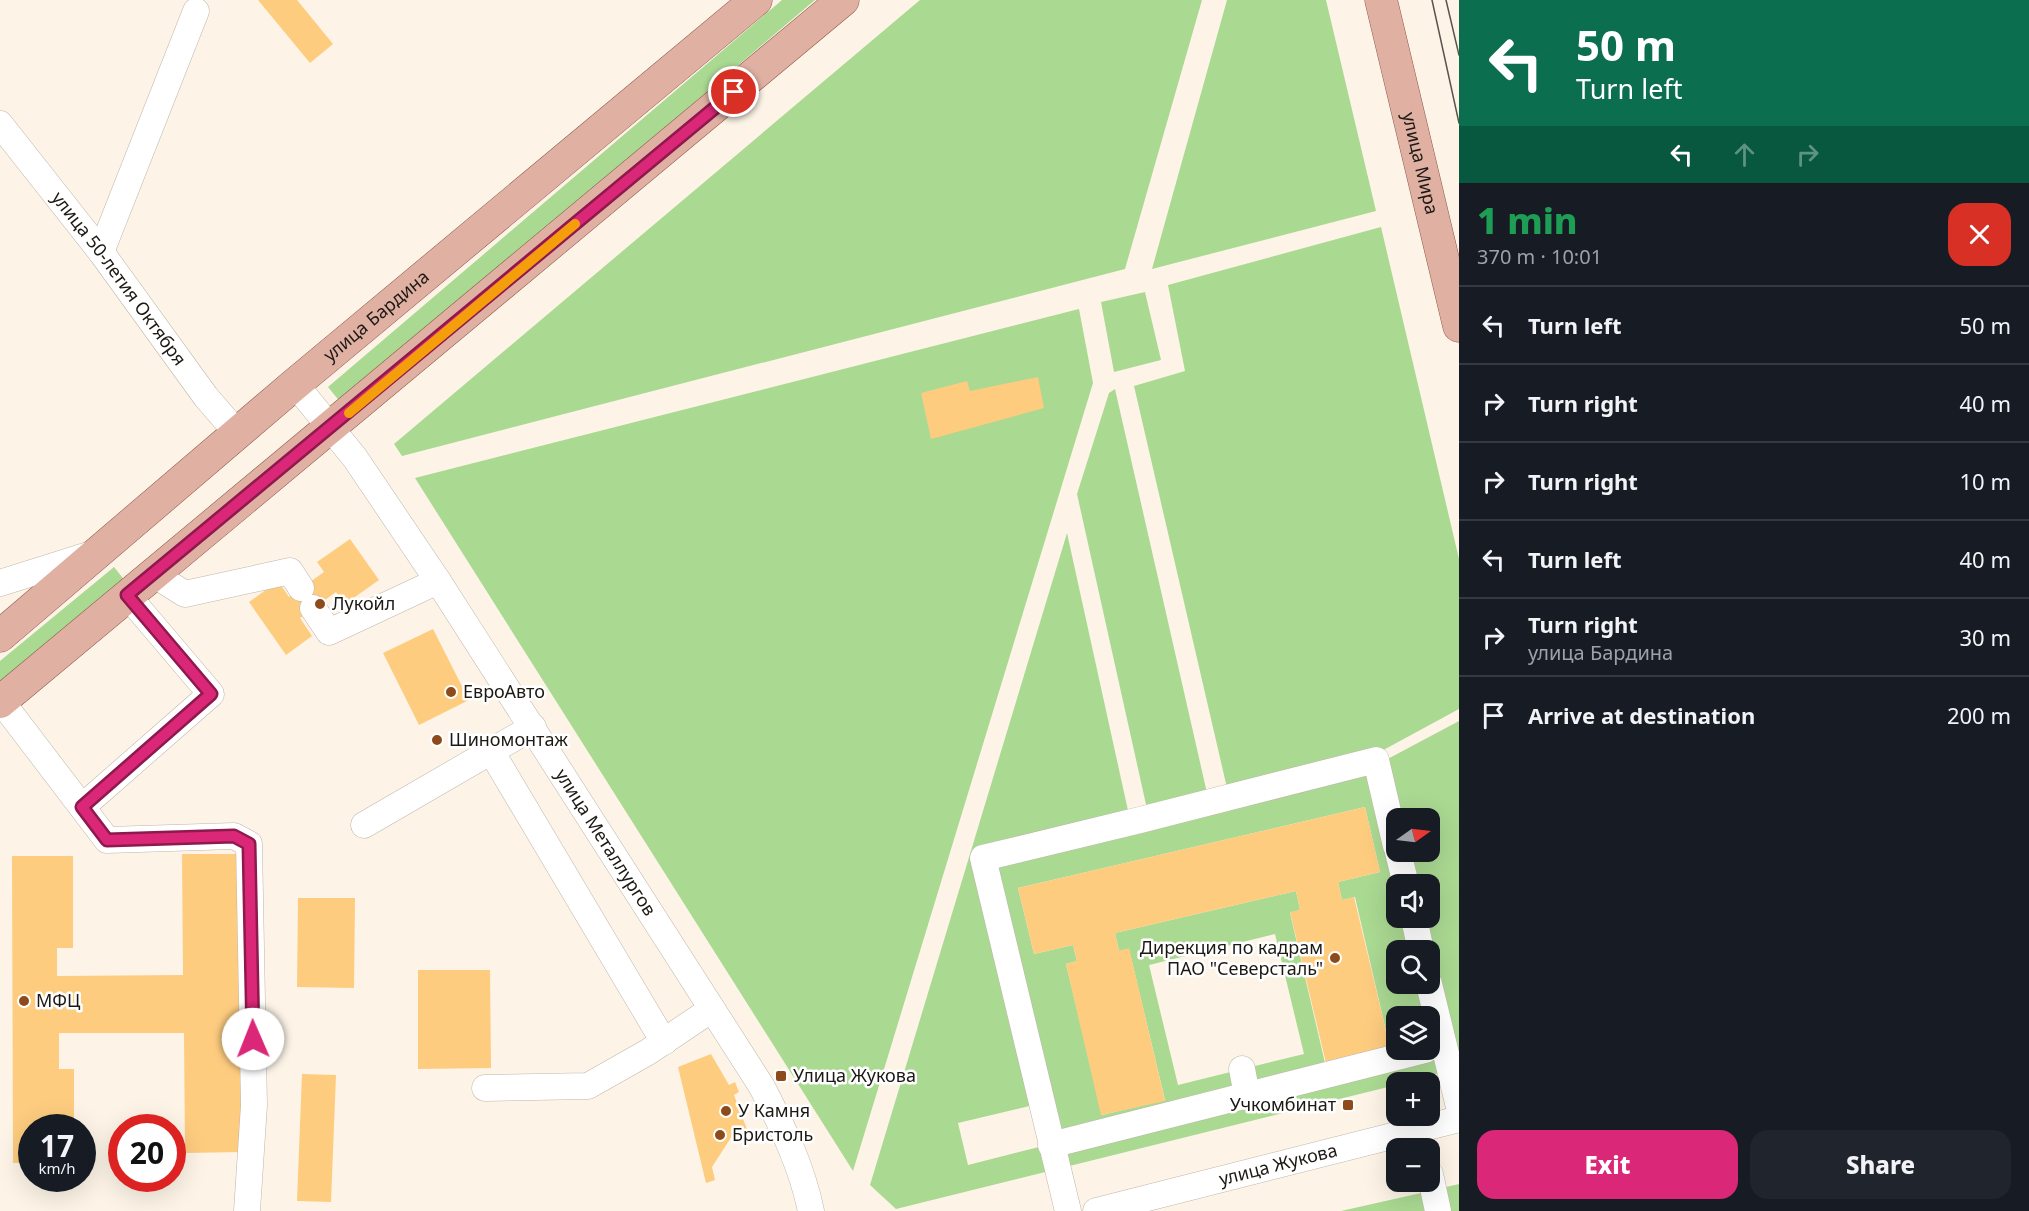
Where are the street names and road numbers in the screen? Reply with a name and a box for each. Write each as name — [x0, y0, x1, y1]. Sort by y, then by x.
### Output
street label: улица Мира — [1397, 110, 1445, 217]
street label: улица 50-летия Октября — [47, 186, 192, 370]
street label: улица Бардина — [318, 264, 434, 366]
street label: улица Металлургов — [550, 764, 662, 920]
street label: улица Жукова — [1216, 1137, 1340, 1190]

